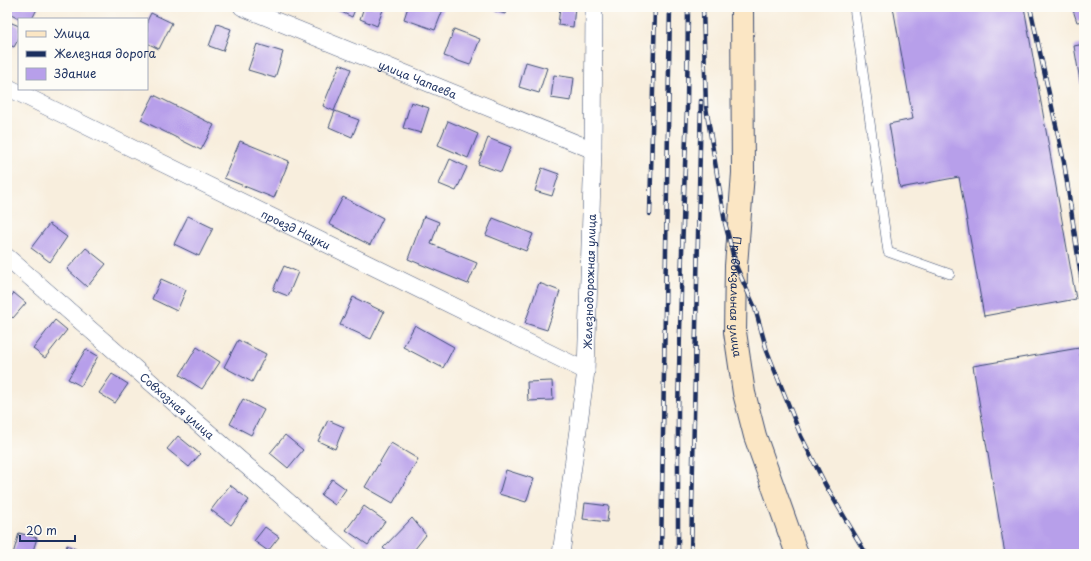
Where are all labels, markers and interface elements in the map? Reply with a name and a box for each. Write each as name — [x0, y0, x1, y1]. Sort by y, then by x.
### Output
legend — [18, 18, 148, 90]
text: Улица — [54, 24, 90, 42]
text: Железная дорога — [54, 44, 157, 62]
street label: улица Чапаева — [376, 55, 460, 102]
text: Здание — [54, 64, 96, 82]
street label: проезд Науки — [259, 205, 334, 253]
street label: Железнодорожная улица — [578, 214, 599, 350]
street label: Привокзальная улица — [726, 236, 747, 358]
street label: Совхозная улица — [136, 368, 219, 443]
scale bar — [20, 517, 75, 543]
text: 20 m — [26, 521, 57, 539]

